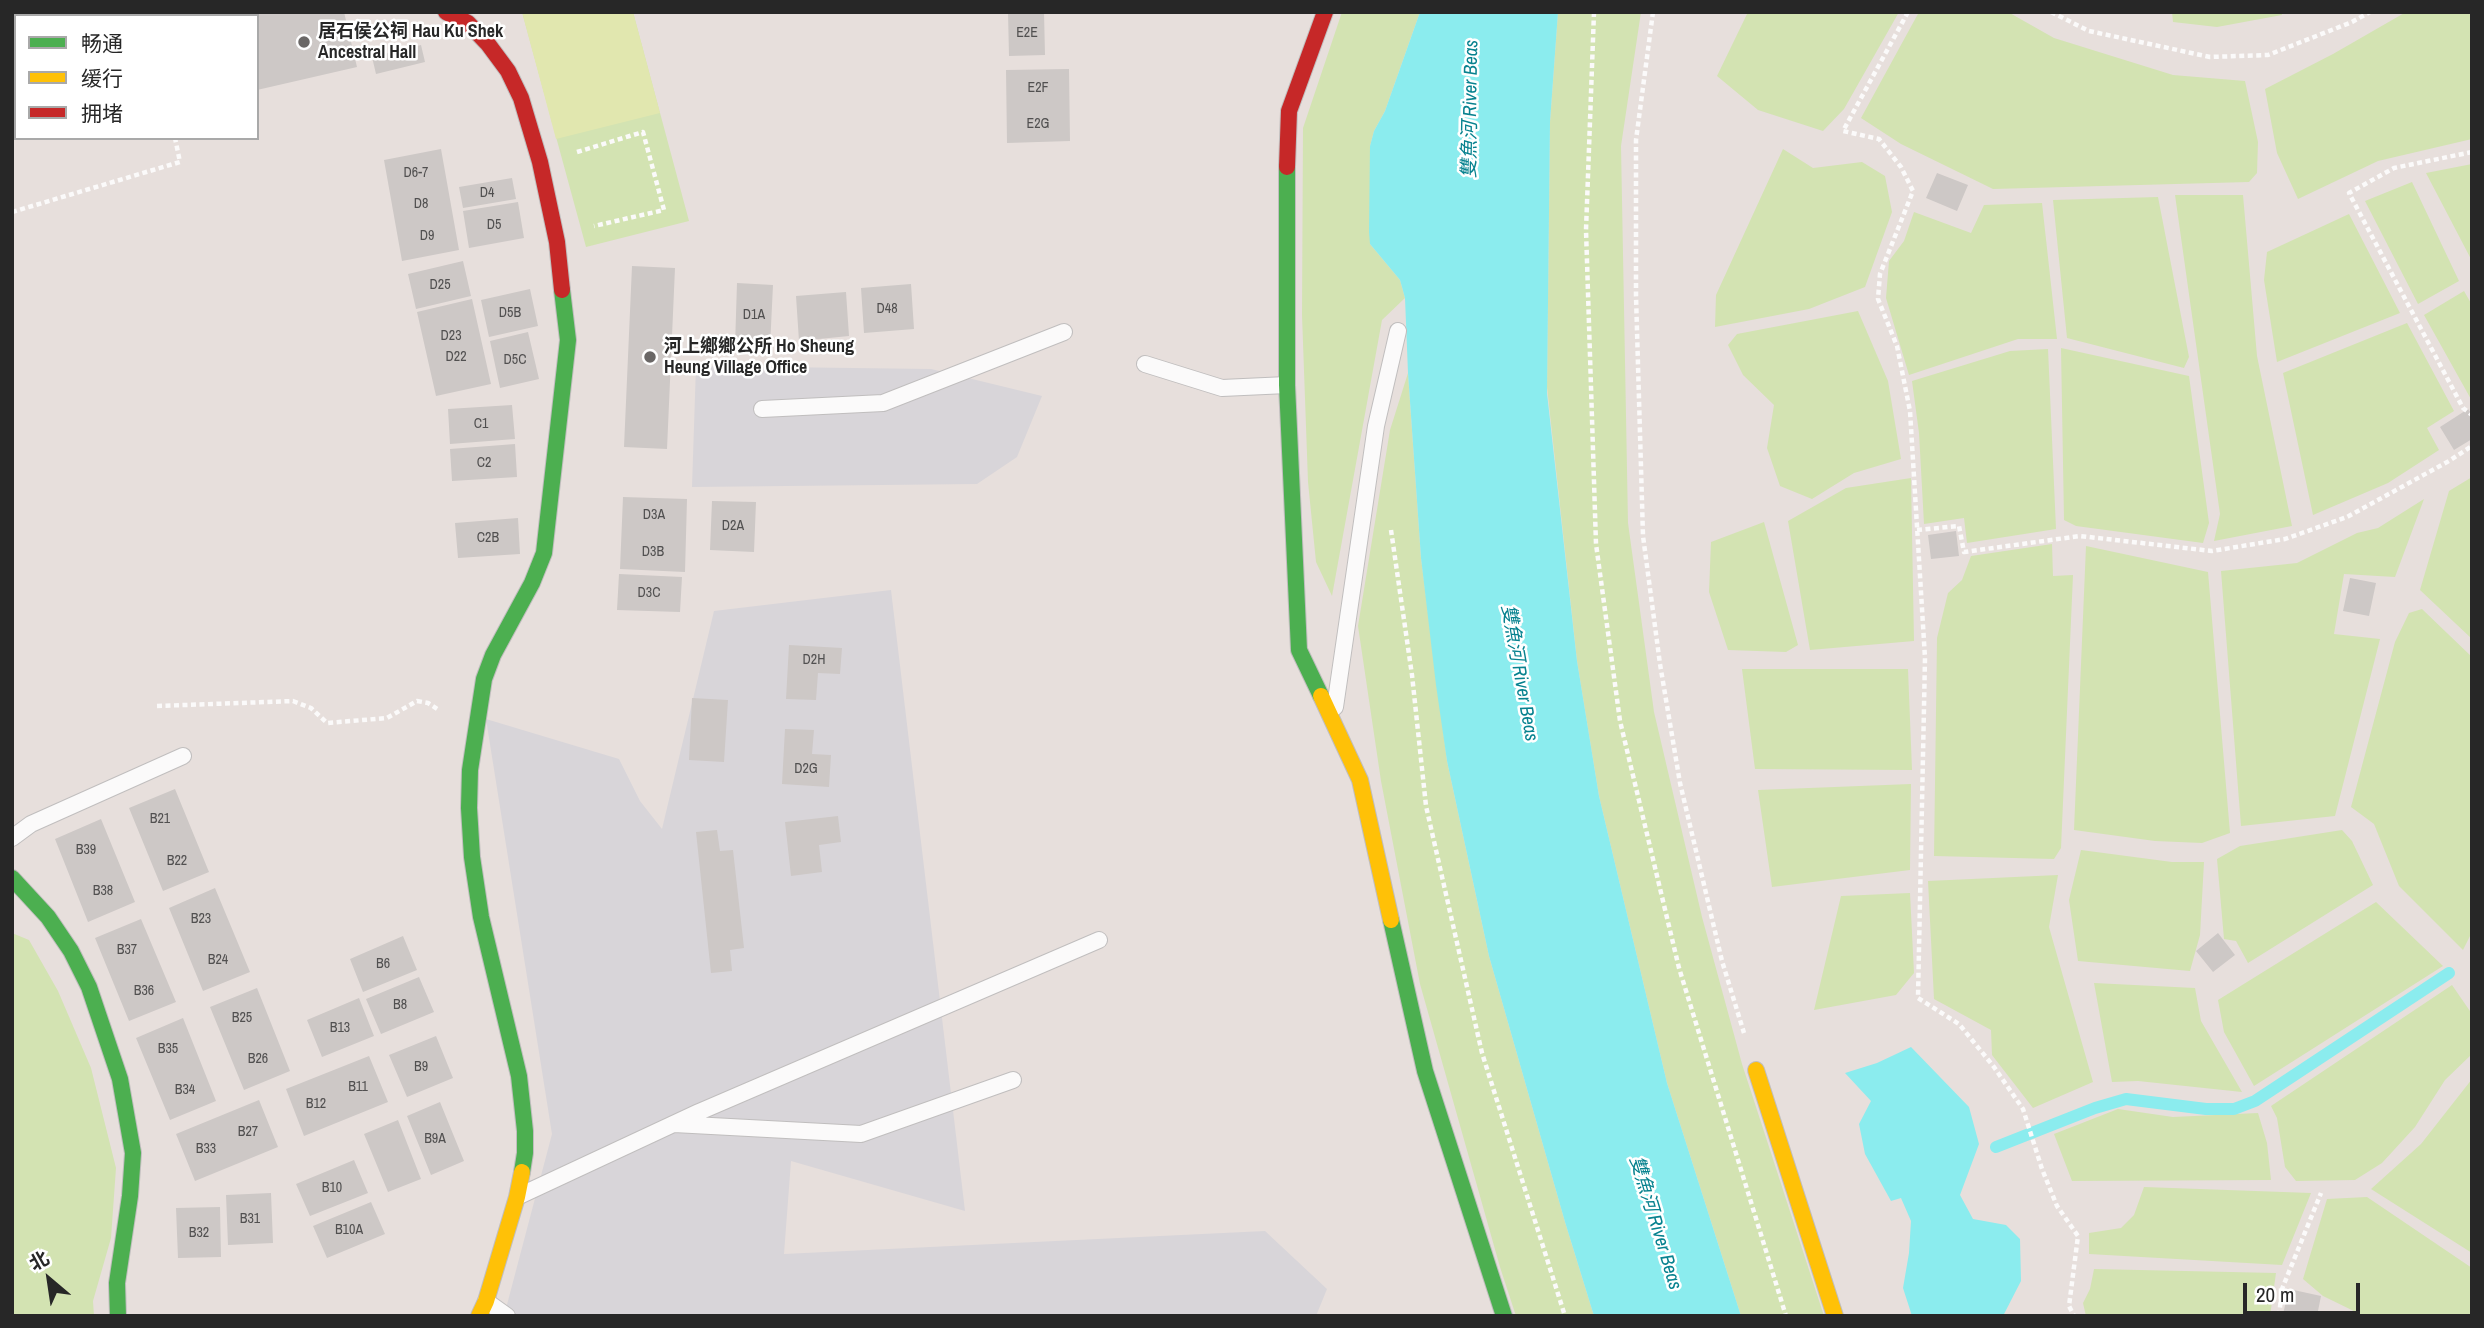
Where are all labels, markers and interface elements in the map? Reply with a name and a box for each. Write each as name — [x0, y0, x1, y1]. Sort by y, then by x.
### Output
legend — [14, 14, 259, 140]
place label: 居石侯公祠 Hau Ku Shek Ancestral Hall — [318, 21, 503, 64]
house number: E2E — [1016, 25, 1038, 41]
text: 畅通 — [81, 29, 123, 58]
marker: 居石侯公祠 Hau Ku Shek Ancestral Hall — [296, 34, 312, 50]
water label: 雙魚河 River Beas — [1458, 40, 1484, 178]
text: 缓行 — [81, 64, 123, 93]
house number: E2F — [1027, 80, 1049, 96]
text: 拥堵 — [81, 99, 123, 128]
house number: E2G — [1027, 116, 1049, 132]
house number: D6-7 — [404, 165, 428, 181]
house number: D4 — [480, 185, 494, 201]
house number: D8 — [414, 196, 428, 212]
house number: D5 — [487, 217, 501, 233]
house number: D9 — [420, 228, 434, 244]
house number: D25 — [429, 277, 451, 293]
house number: D48 — [876, 301, 898, 317]
house number: D5B — [499, 305, 521, 321]
house number: D1A — [743, 307, 765, 323]
house number: D23 — [440, 328, 462, 344]
place label: 河上鄉鄉公所 Ho Sheung Heung Village Office — [664, 336, 854, 378]
house number: D22 — [445, 349, 467, 365]
marker: 河上鄉鄉公所 Ho Sheung Heung Village Office — [642, 349, 658, 365]
house number: D5C — [504, 352, 526, 368]
house number: C1 — [474, 416, 488, 432]
house number: C2 — [477, 455, 491, 471]
house number: D3A — [643, 507, 665, 523]
house number: D2A — [722, 518, 744, 534]
house number: C2B — [477, 530, 499, 546]
house number: D3B — [642, 544, 664, 560]
house number: D3C — [638, 585, 660, 601]
water label: 雙魚河 River Beas — [1496, 603, 1542, 743]
house number: D2H — [803, 652, 825, 668]
house number: D2G — [794, 761, 818, 777]
house number: B21 — [150, 811, 170, 827]
house number: B39 — [76, 842, 96, 858]
house number: B22 — [167, 853, 187, 869]
house number: B38 — [93, 883, 113, 899]
house number: B23 — [191, 911, 211, 927]
house number: B37 — [117, 942, 137, 958]
house number: B24 — [208, 952, 228, 968]
house number: B6 — [376, 956, 390, 972]
house number: B36 — [134, 983, 154, 999]
house number: B8 — [393, 997, 407, 1013]
house number: B25 — [232, 1010, 252, 1026]
house number: B13 — [330, 1020, 350, 1036]
house number: B35 — [158, 1041, 178, 1057]
house number: B26 — [248, 1051, 268, 1067]
house number: B9 — [414, 1059, 428, 1075]
house number: B11 — [348, 1079, 368, 1095]
house number: B34 — [175, 1082, 195, 1098]
house number: B12 — [306, 1096, 326, 1112]
house number: B27 — [238, 1124, 258, 1140]
house number: B9A — [424, 1131, 446, 1147]
house number: B33 — [196, 1141, 216, 1157]
water label: 雙魚河 River Beas — [1624, 1153, 1686, 1293]
house number: B10 — [322, 1180, 342, 1196]
house number: B31 — [240, 1211, 260, 1227]
house number: B10A — [335, 1222, 363, 1238]
house number: B32 — [189, 1225, 209, 1241]
north arrow — [14, 1244, 84, 1314]
text: 北 — [24, 1245, 53, 1277]
scale bar — [2246, 1268, 2363, 1312]
text: 20 m — [2256, 1280, 2294, 1309]

